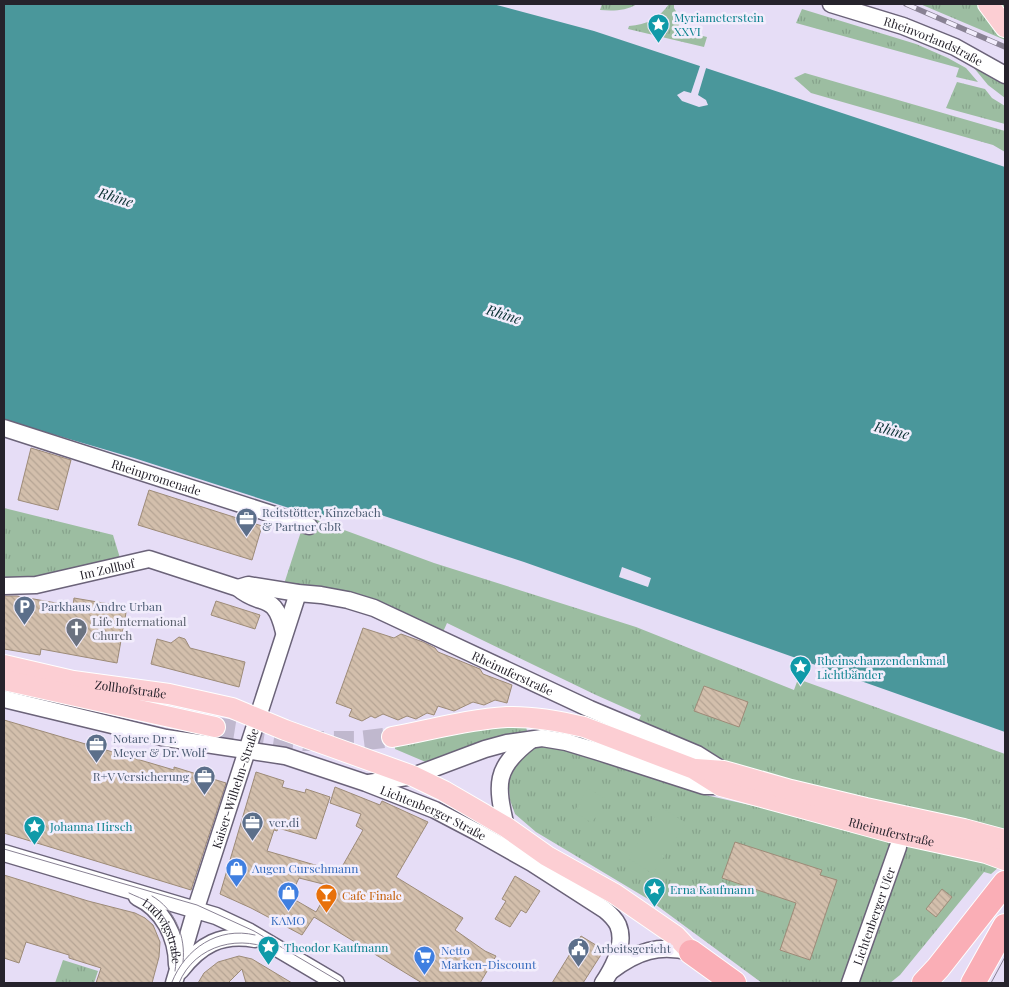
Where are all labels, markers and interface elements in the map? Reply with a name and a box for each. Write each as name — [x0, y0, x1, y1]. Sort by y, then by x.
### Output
place label: Myriameterstein XXVI — [674, 9, 764, 39]
place icon: Myriameterstein XXVI — [646, 12, 670, 43]
street label: Rheinvorlandstraße — [882, 13, 986, 69]
water label: Rhine — [95, 182, 136, 211]
water label: Rhine — [483, 299, 524, 328]
water label: Rhine — [872, 416, 911, 443]
street label: Rheinpromenade — [109, 455, 203, 499]
place label: Reitstötter, Kinzebach & Partner GbR — [262, 504, 381, 534]
office icon: Reitstötter, Kinzebach & Partner GbR — [234, 507, 258, 538]
street label: Im Zollhof — [78, 554, 137, 583]
parking icon: Parkhaus Andre Urban — [13, 594, 37, 625]
place label: Parkhaus Andre Urban — [41, 598, 162, 614]
place label: Life International Church — [92, 613, 187, 643]
church icon: Life International Church — [64, 616, 88, 647]
street label: Rheinuferstraße — [470, 647, 556, 699]
place label: Rheinschanzendenkmal Lichtbänder — [817, 652, 946, 682]
place icon: Rheinschanzendenkmal Lichtbänder — [789, 655, 813, 686]
street label: Zollhofstraße — [94, 676, 167, 702]
street label: Kaiser-Wilhelm-Straße — [208, 726, 262, 851]
place label: Notare Dr r. Meyer & Dr. Wolf — [113, 730, 206, 760]
office icon: Notare Dr r. Meyer & Dr. Wolf — [85, 733, 109, 764]
office icon: R+V Versicherung — [193, 764, 217, 795]
place label: R+V Versicherung — [93, 768, 190, 784]
street label: Lichtenberger Straße — [378, 781, 489, 844]
office icon: ver.di — [241, 810, 265, 841]
street label: Rheinuferstraße — [847, 813, 936, 850]
place icon: Johanna Hirsch — [22, 814, 46, 845]
place label: ver.di — [268, 814, 300, 830]
place label: Johanna Hirsch — [49, 818, 133, 834]
shop icon: Augen Curschmann — [224, 856, 248, 887]
place label: Augen Curschmann — [251, 860, 358, 876]
street label: Lichtenberger Ufer — [849, 864, 899, 967]
place icon: Erna Kaufmann — [642, 877, 666, 908]
shop icon: KAMO — [276, 881, 300, 912]
place label: Erna Kaufmann — [670, 881, 754, 897]
bar icon: Cafe Finale — [314, 883, 338, 914]
place label: Cafe Finale — [342, 887, 402, 903]
street label: Ludwigstraße — [139, 894, 185, 964]
place label: KAMO — [271, 912, 305, 928]
place icon: Theodor Kaufmann — [256, 935, 280, 966]
public building icon: Arbeitsgericht — [566, 936, 590, 967]
place label: Theodor Kaufmann — [284, 939, 388, 955]
place label: Arbeitsgericht — [593, 940, 672, 956]
place label: Netto Marken-Discount — [441, 942, 537, 972]
supermarket icon: Netto Marken-Discount — [413, 945, 437, 976]

